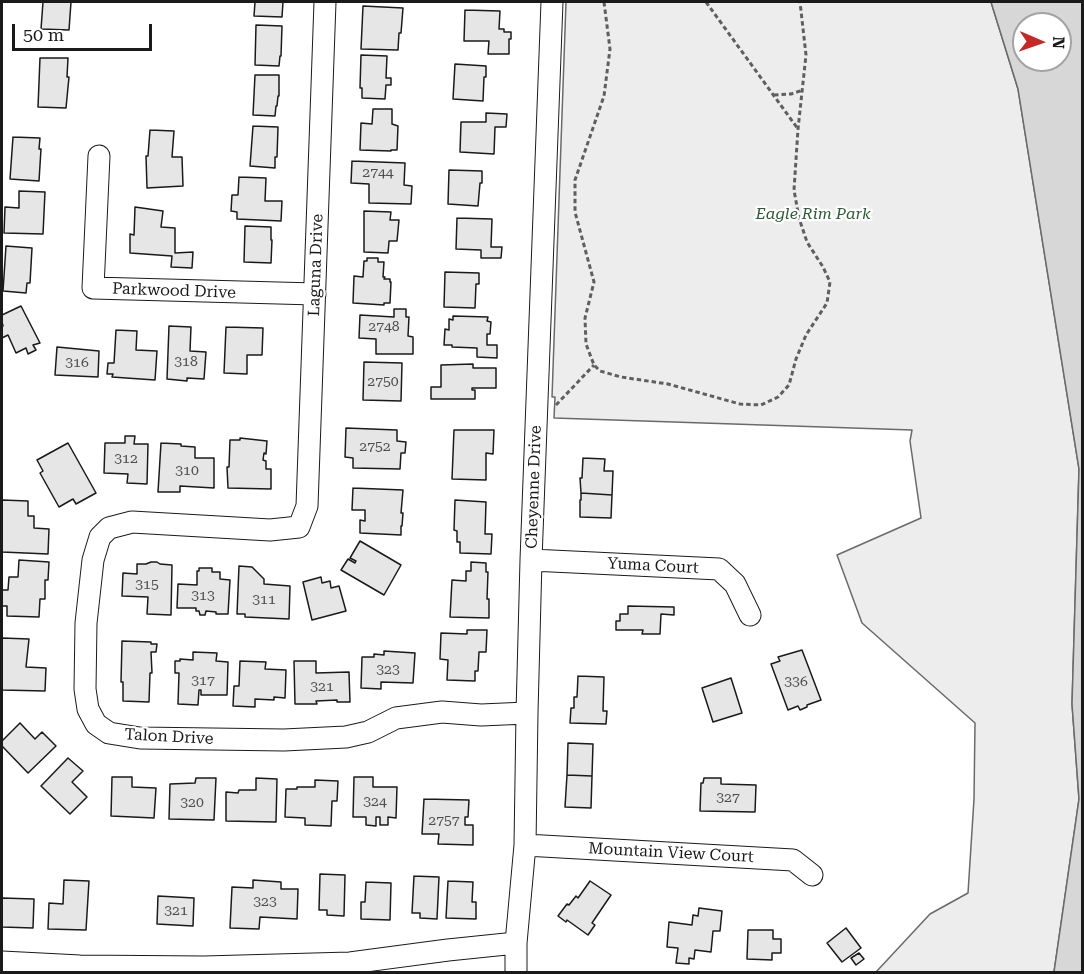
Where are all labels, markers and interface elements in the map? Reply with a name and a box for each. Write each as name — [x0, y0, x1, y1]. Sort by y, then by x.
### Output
scale bar — [15, 12, 154, 50]
north arrow — [1012, 12, 1072, 72]
text: 50 m — [23, 24, 64, 45]
text: N — [1049, 36, 1068, 49]
house number: 2744 — [362, 165, 394, 181]
park label: Eagle Rim Park — [755, 204, 871, 224]
street label: Laguna Drive — [305, 213, 327, 317]
street label: Parkwood Drive — [112, 279, 236, 303]
house number: 2748 — [368, 319, 400, 335]
house number: 318 — [174, 354, 198, 370]
house number: 316 — [65, 355, 89, 371]
house number: 2750 — [367, 374, 399, 390]
street label: Cheyenne Drive — [522, 425, 546, 549]
house number: 2752 — [359, 439, 391, 455]
house number: 312 — [114, 451, 138, 467]
house number: 310 — [175, 463, 199, 479]
street label: Yuma Court — [607, 554, 699, 578]
house number: 315 — [135, 577, 159, 593]
house number: 313 — [191, 588, 215, 604]
house number: 311 — [252, 592, 276, 608]
house number: 323 — [376, 662, 400, 678]
house number: 317 — [191, 673, 215, 689]
house number: 336 — [784, 674, 808, 690]
house number: 321 — [310, 679, 334, 695]
street label: Talon Drive — [124, 725, 214, 749]
house number: 327 — [716, 790, 740, 806]
house number: 324 — [363, 794, 387, 810]
house number: 320 — [180, 795, 204, 811]
house number: 2757 — [428, 813, 460, 829]
street label: Mountain View Court — [588, 839, 754, 867]
house number: 323 — [253, 894, 277, 910]
house number: 321 — [164, 903, 188, 919]

